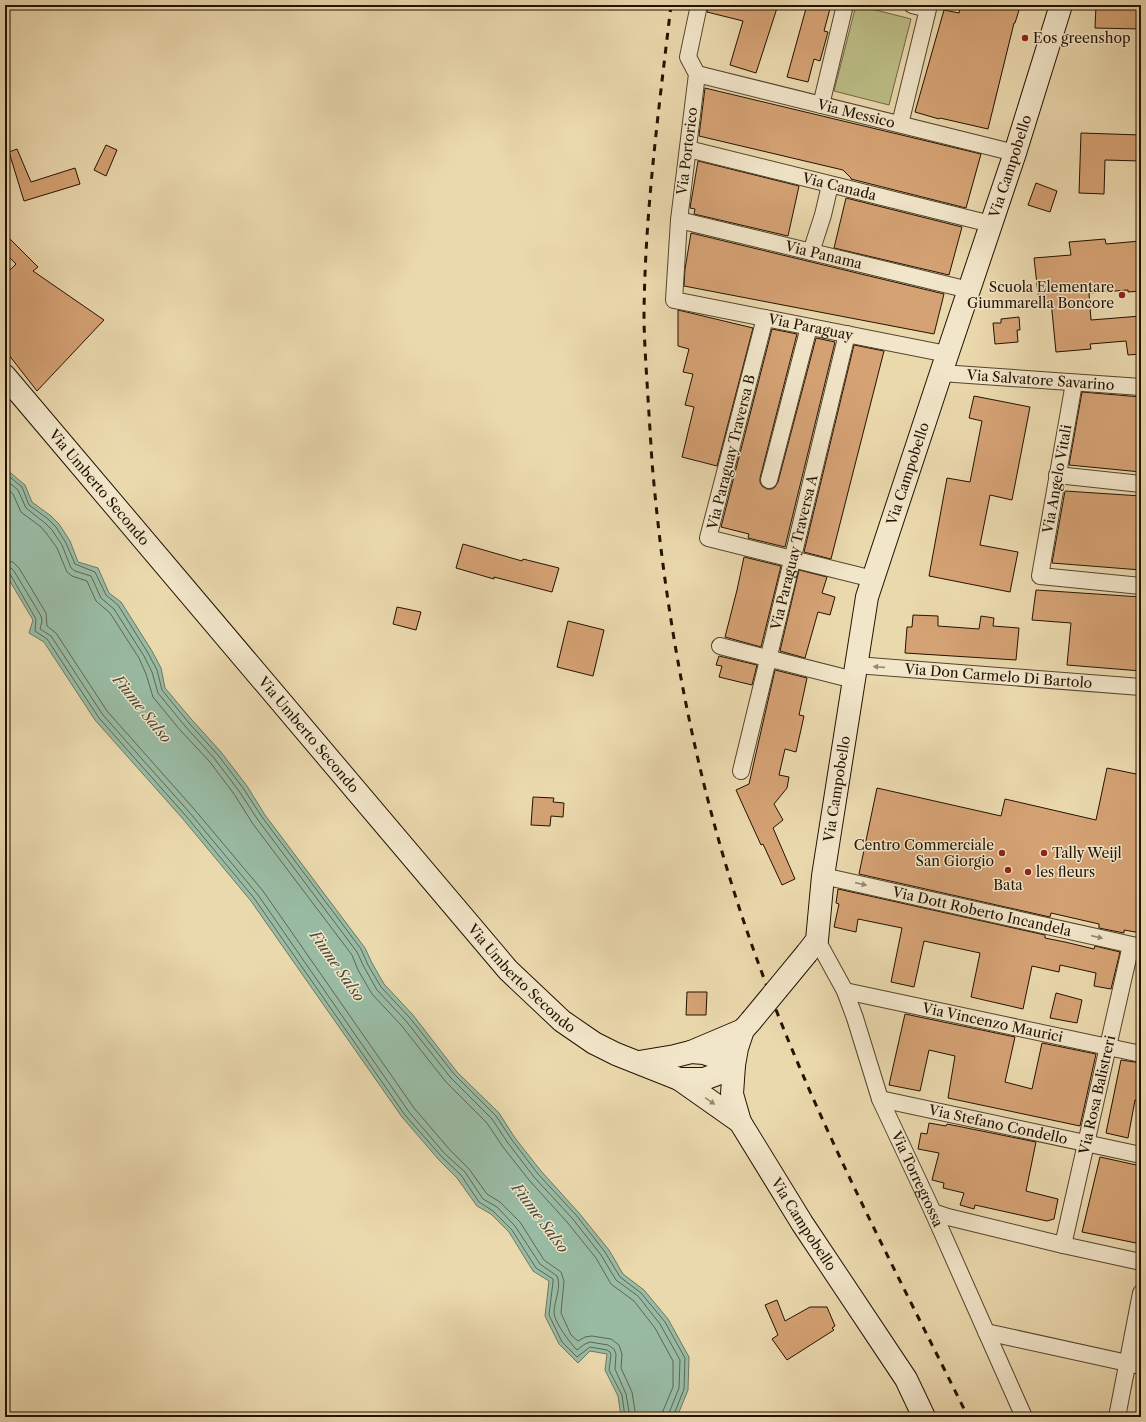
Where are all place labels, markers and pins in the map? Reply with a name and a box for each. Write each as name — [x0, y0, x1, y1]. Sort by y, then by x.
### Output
place label: Eos greenshop — [1033, 29, 1131, 47]
marker: Eos greenshop — [1020, 33, 1030, 43]
place label: Scuola Elementare Giummarella Boncore — [967, 278, 1114, 312]
marker: Scuola Elementare Giummarella Boncore — [1117, 290, 1127, 300]
place label: Centro Commerciale San Giorgio — [854, 836, 994, 870]
place label: Tally Weijl — [1052, 844, 1122, 862]
marker: Centro Commerciale San Giorgio — [997, 848, 1007, 858]
marker: Tally Weijl — [1039, 848, 1049, 858]
place label: les fleurs — [1036, 863, 1095, 881]
marker: Bata — [1003, 865, 1013, 875]
marker: les fleurs — [1023, 867, 1033, 877]
place label: Bata — [993, 876, 1023, 894]

